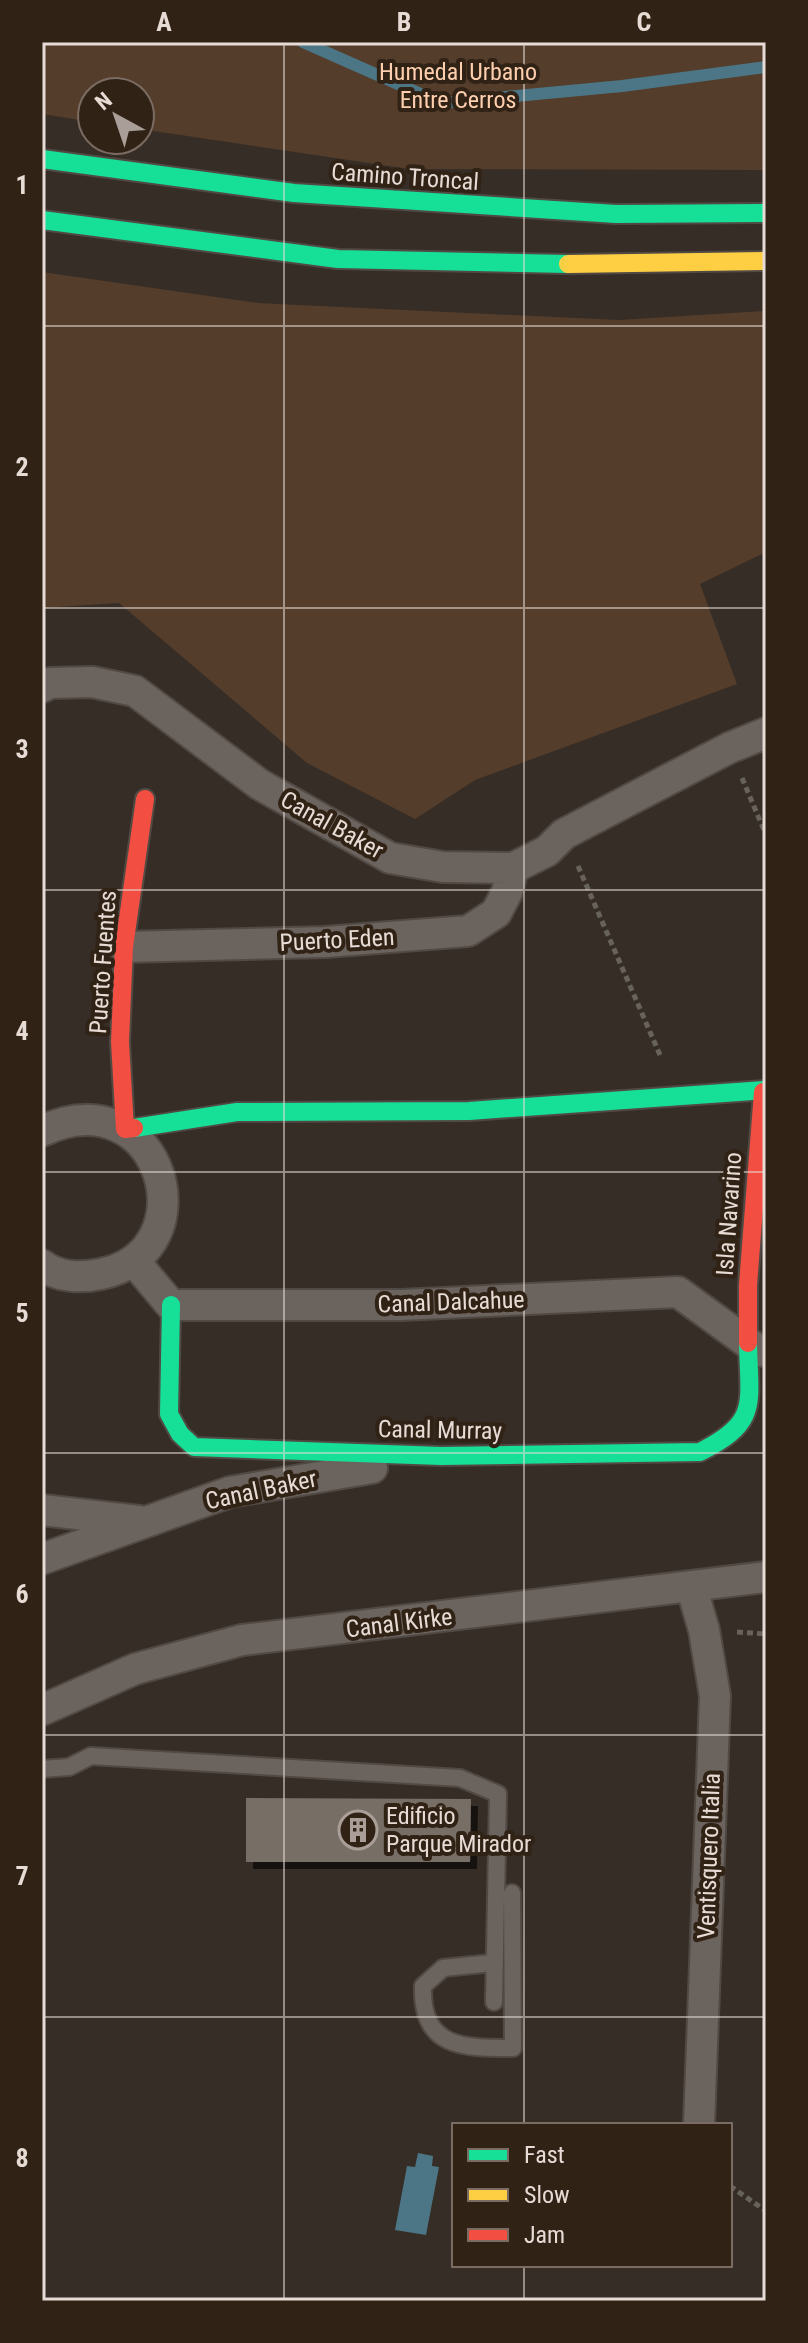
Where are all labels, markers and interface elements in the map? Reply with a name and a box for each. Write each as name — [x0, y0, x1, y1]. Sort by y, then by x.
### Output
text: A — [156, 7, 172, 37]
text: B — [397, 7, 411, 37]
text: C — [637, 7, 652, 37]
park label: Humedal Urbano Entre Cerros — [379, 58, 537, 114]
north arrow — [76, 76, 156, 156]
text: N — [90, 87, 117, 115]
street label: Camino Troncal — [330, 158, 480, 196]
text: 1 — [15, 170, 29, 200]
text: 2 — [15, 452, 29, 482]
text: 3 — [15, 734, 29, 764]
street label: Canal Baker — [276, 785, 388, 865]
street label: Puerto Fuentes — [84, 889, 122, 1035]
street label: Puerto Eden — [279, 923, 395, 957]
text: 4 — [15, 1016, 29, 1046]
street label: Isla Navarino — [711, 1151, 747, 1277]
street label: Canal Dalcahue — [377, 1285, 525, 1319]
text: 5 — [15, 1298, 29, 1328]
street label: Canal Murray — [378, 1415, 502, 1445]
street label: Canal Baker — [203, 1465, 319, 1515]
text: 6 — [15, 1579, 29, 1609]
street label: Canal Kirke — [344, 1603, 454, 1643]
street label: Ventisquero Italia — [692, 1773, 726, 1939]
place label: Edificio Parque Mirador — [386, 1802, 531, 1858]
building icon: Edificio Parque Mirador — [337, 1809, 379, 1851]
text: 7 — [15, 1861, 29, 1891]
legend — [452, 2123, 732, 2267]
text: Fast — [524, 2141, 565, 2169]
text: 8 — [15, 2143, 29, 2173]
text: Slow — [524, 2181, 570, 2209]
text: Jam — [524, 2221, 565, 2249]

